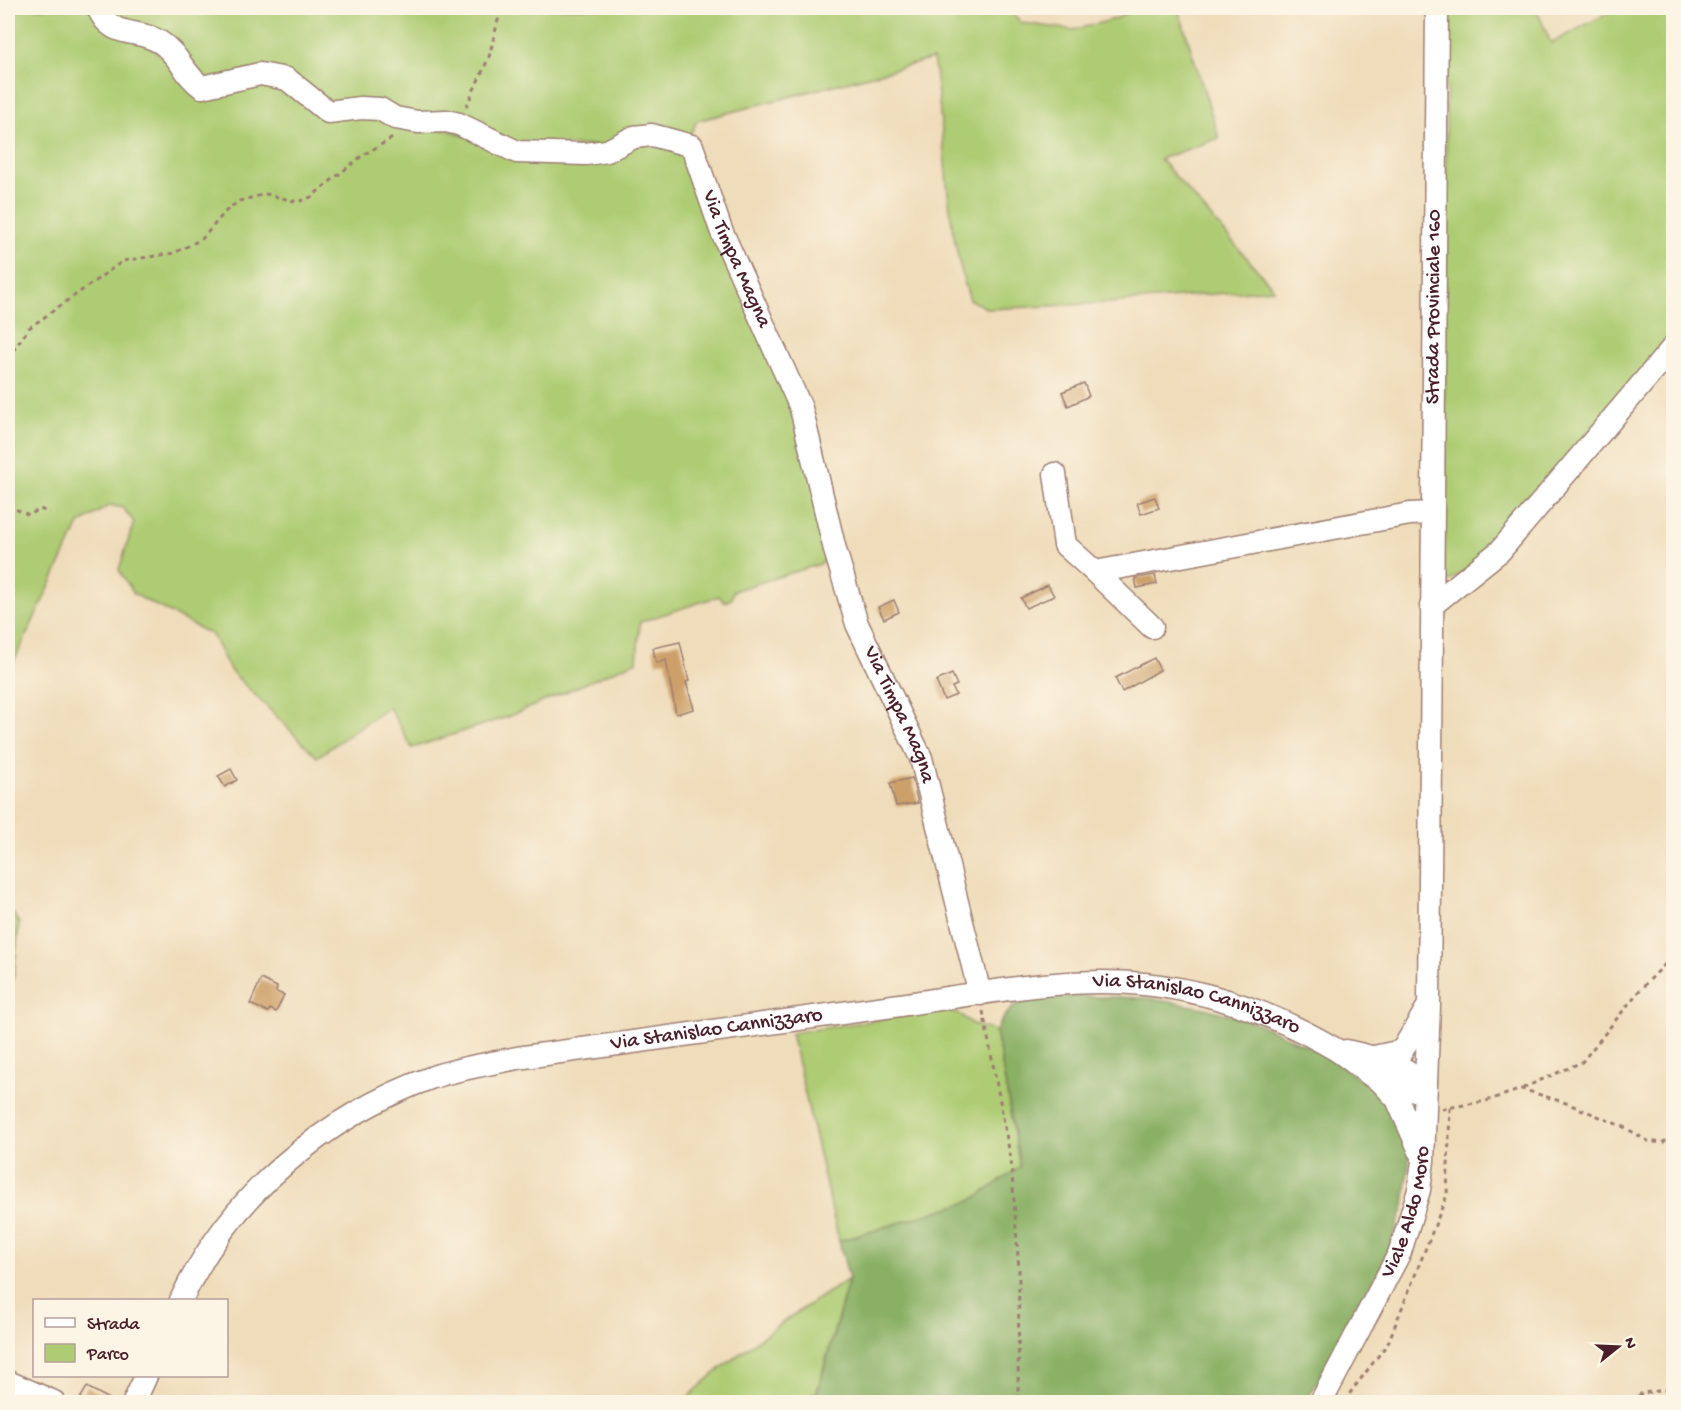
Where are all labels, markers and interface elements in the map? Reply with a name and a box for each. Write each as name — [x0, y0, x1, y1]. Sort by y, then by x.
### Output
street label: Via Timpa Magna — [695, 186, 776, 333]
street label: Strada Provinciale 160 — [1421, 209, 1448, 404]
street label: Via Timpa Magna — [857, 642, 940, 787]
street label: Via Stanislao Cannizzaro — [1092, 969, 1304, 1041]
street label: Via Stanislao Cannizzaro — [608, 1003, 824, 1057]
street label: Viale Aldo Moro — [1375, 1145, 1436, 1284]
legend — [33, 1299, 228, 1377]
text: Strada — [87, 1315, 141, 1336]
north arrow — [1588, 1317, 1648, 1377]
text: N — [1618, 1336, 1640, 1352]
text: Parco — [86, 1345, 129, 1366]

